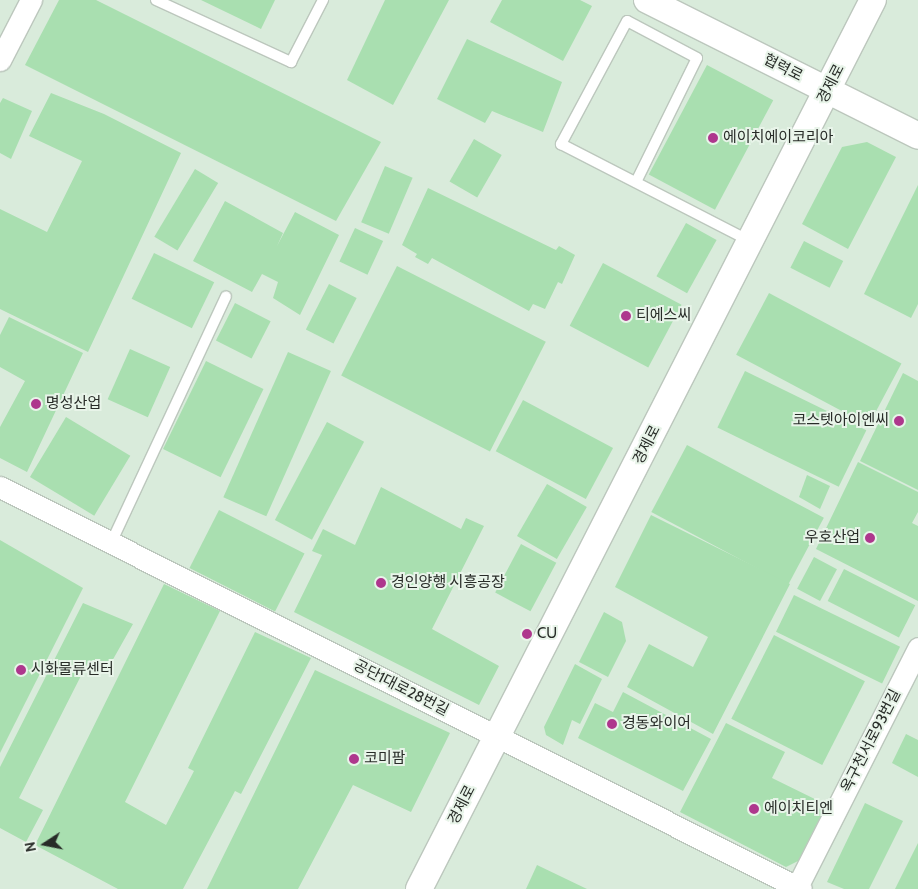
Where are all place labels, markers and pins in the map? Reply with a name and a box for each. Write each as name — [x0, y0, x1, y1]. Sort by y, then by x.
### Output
place label: 에이치에이코리아 — [723, 129, 833, 147]
marker: 에이치에이코리아 — [707, 132, 719, 144]
place label: 티에스씨 — [636, 307, 691, 325]
marker: 티에스씨 — [620, 310, 632, 322]
place label: 명성산업 — [46, 395, 101, 413]
marker: 명성산업 — [30, 398, 42, 410]
place label: 코스텟아이엔씨 — [792, 412, 889, 430]
marker: 코스텟아이엔씨 — [893, 415, 905, 427]
place label: 우호산업 — [805, 529, 860, 547]
marker: 우호산업 — [864, 532, 876, 544]
place label: 경인양행 시흥공장 — [391, 574, 505, 592]
marker: 경인양행 시흥공장 — [375, 577, 387, 589]
place label: CU — [537, 625, 557, 643]
marker: CU — [521, 628, 533, 640]
place label: 시화물류센터 — [31, 661, 114, 679]
marker: 시화물류센터 — [15, 664, 27, 676]
place label: 경동와이어 — [622, 715, 691, 733]
marker: 경동와이어 — [606, 718, 618, 730]
place label: 코미팜 — [364, 750, 405, 768]
marker: 코미팜 — [348, 753, 360, 765]
place label: 에이치티엔 — [764, 800, 833, 818]
marker: 에이치티엔 — [748, 803, 760, 815]

